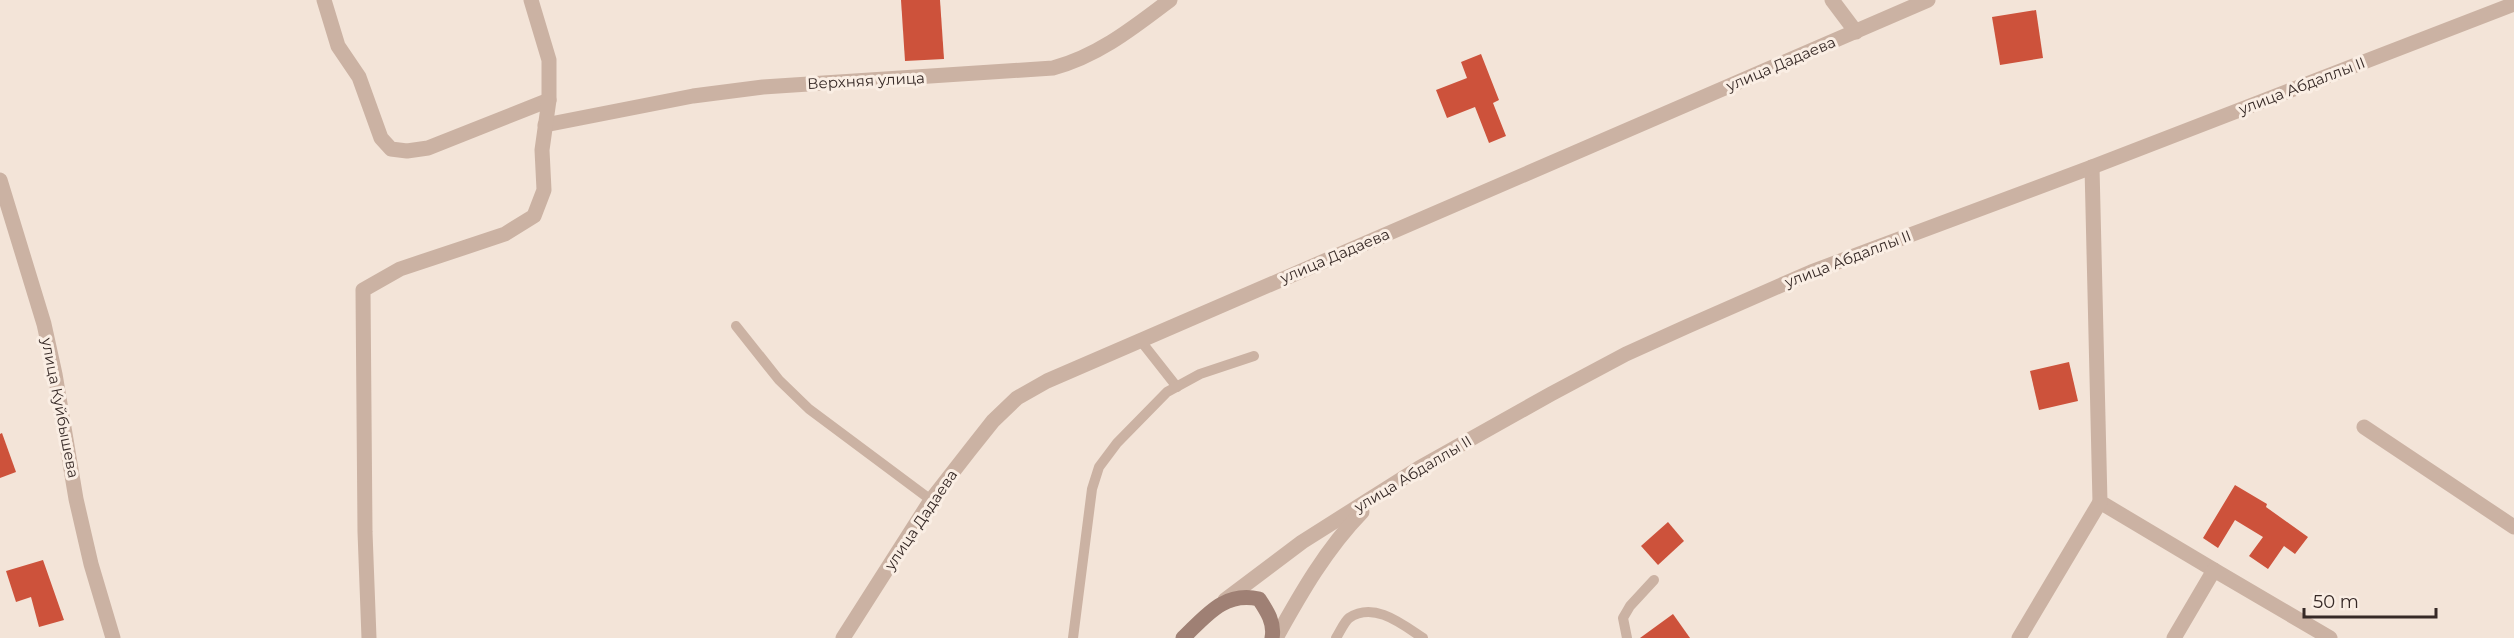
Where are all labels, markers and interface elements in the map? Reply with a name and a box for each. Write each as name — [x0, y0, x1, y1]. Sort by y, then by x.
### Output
street label: улица Дадаева — [1722, 32, 1838, 96]
street label: улица Абдаллы II — [2235, 53, 2368, 119]
street label: Верхняя улица — [807, 68, 925, 93]
street label: улица Дадаева — [1276, 224, 1392, 288]
street label: улица Абдаллы II — [1781, 226, 1914, 292]
street label: улица Куйбышева — [37, 335, 83, 480]
street label: улица Абдаллы II — [1350, 431, 1475, 517]
street label: улица Дадаева — [879, 466, 961, 574]
scale bar — [2304, 581, 2436, 619]
text: 50 m — [2313, 591, 2359, 613]

